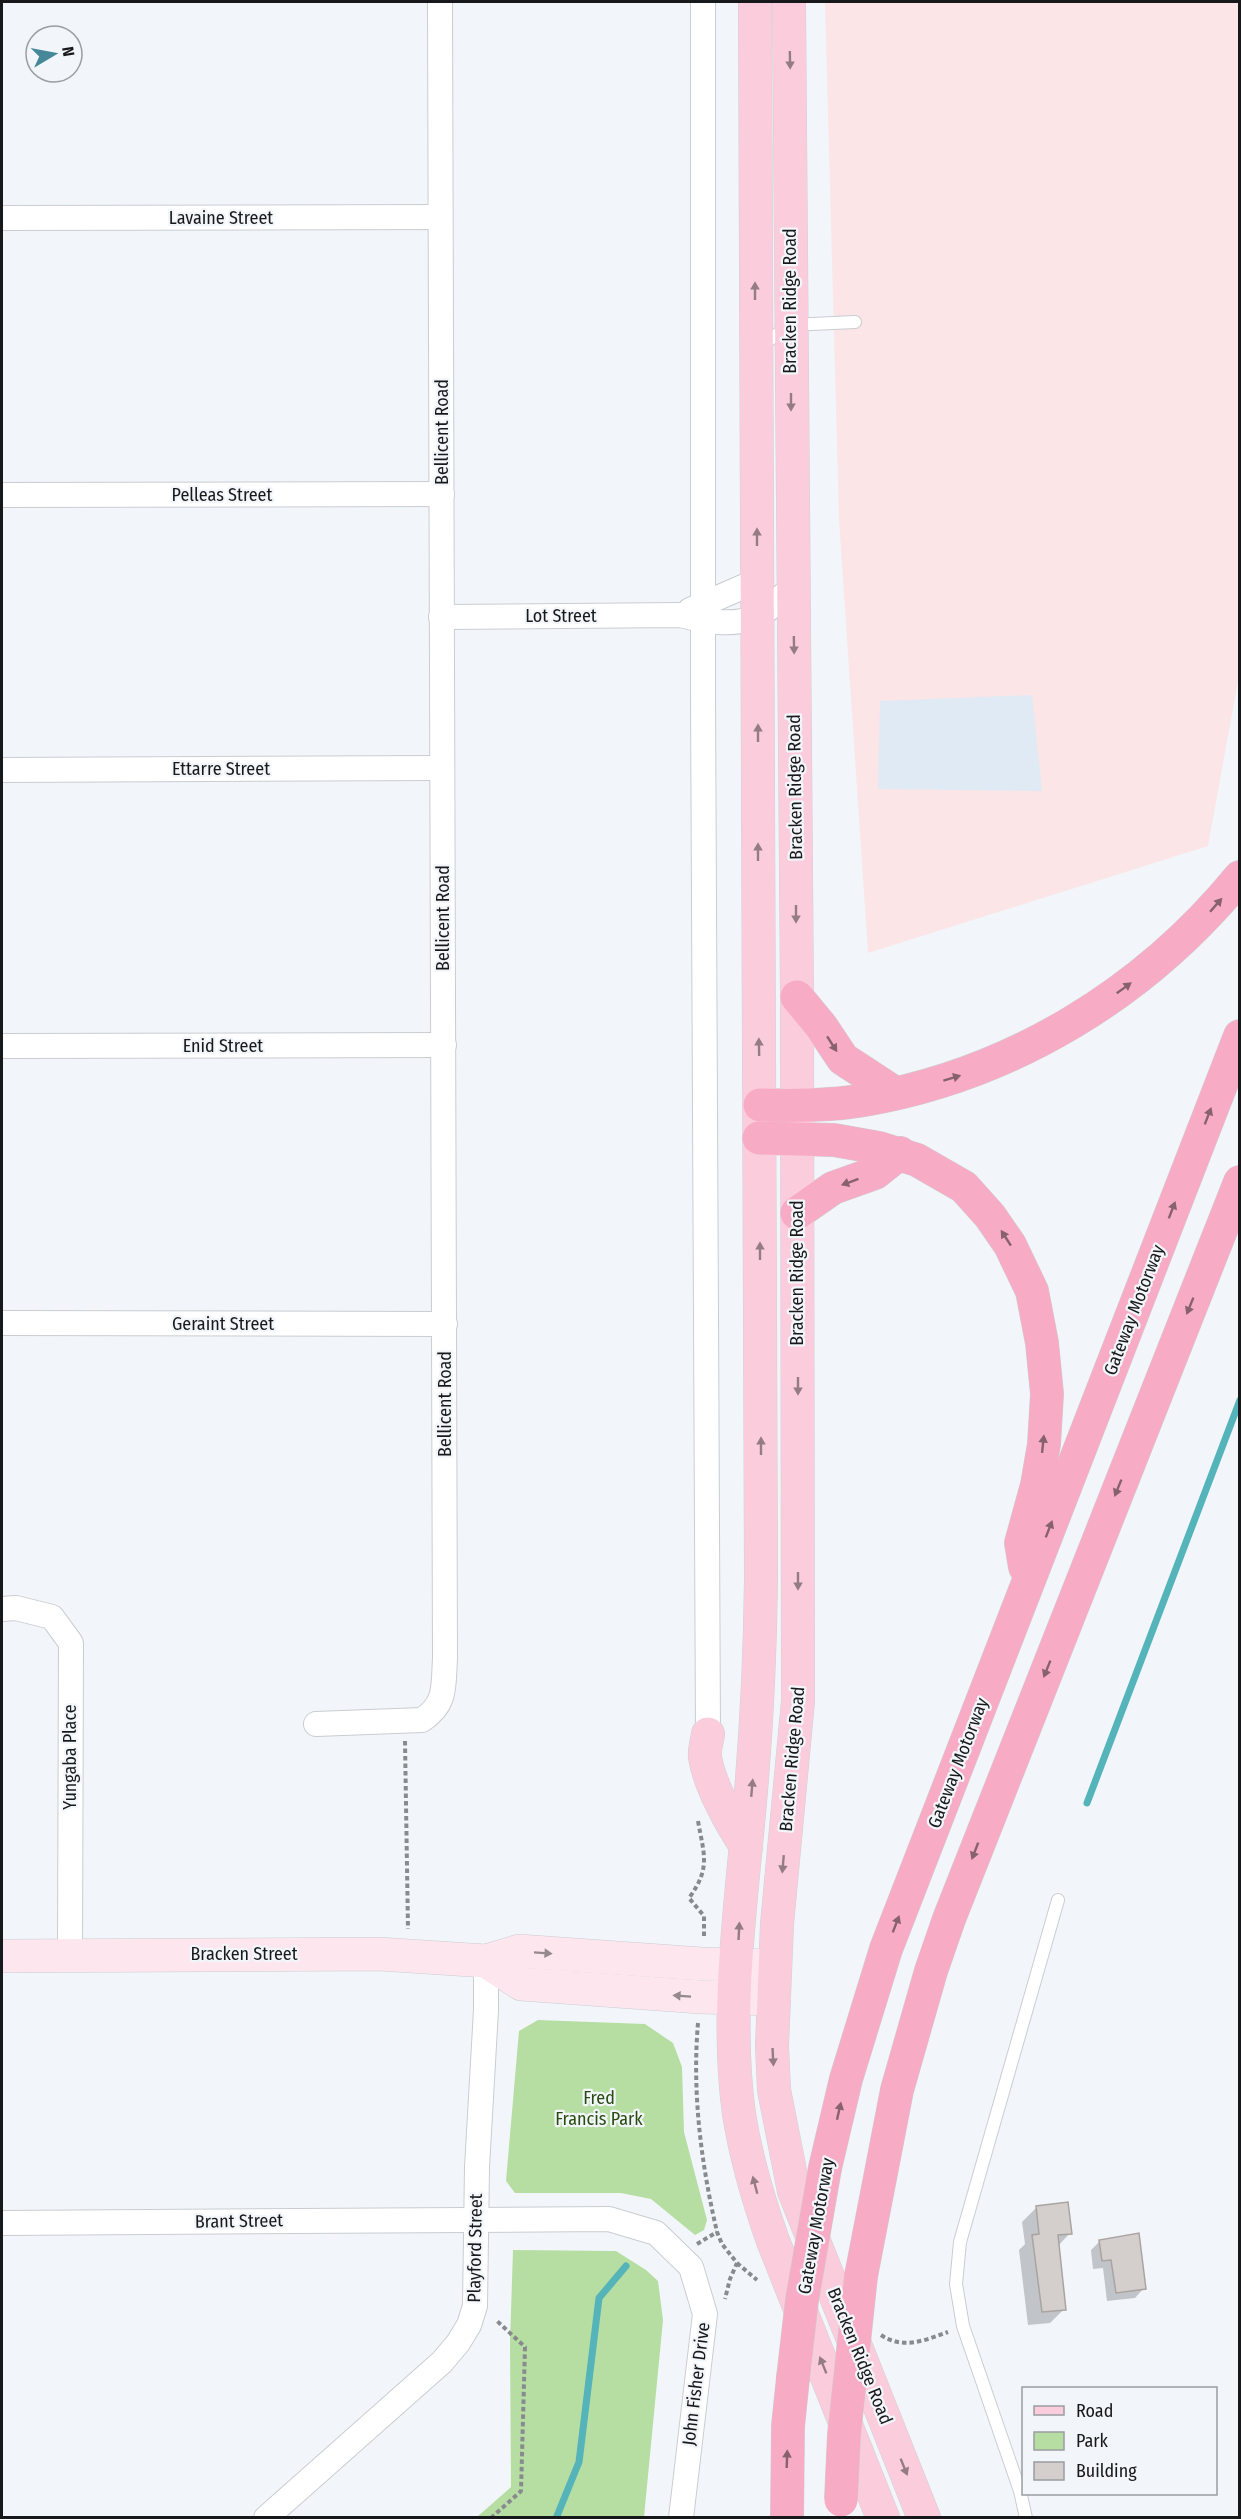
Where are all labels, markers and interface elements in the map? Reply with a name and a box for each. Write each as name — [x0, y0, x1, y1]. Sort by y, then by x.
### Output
north arrow — [24, 24, 84, 84]
text: N — [58, 45, 78, 58]
one-way arrow — [785, 50, 794, 69]
street label: Lavaine Street — [169, 207, 273, 229]
street label: Bracken Ridge Road — [779, 228, 801, 374]
one-way arrow — [750, 282, 760, 301]
street label: Bellicent Road — [431, 379, 453, 485]
one-way arrow — [786, 392, 796, 411]
street label: Pelleas Street — [172, 484, 272, 506]
one-way arrow — [752, 527, 762, 546]
street label: Lot Street — [525, 605, 597, 627]
one-way arrow — [789, 635, 799, 654]
street label: Bracken Ridge Road — [783, 714, 807, 860]
one-way arrow — [753, 723, 763, 742]
street label: Ettarre Street — [172, 758, 270, 780]
one-way arrow — [753, 842, 763, 861]
street label: Bellicent Road — [432, 865, 454, 971]
one-way arrow — [1209, 898, 1222, 913]
one-way arrow — [791, 904, 801, 923]
one-way arrow — [1117, 983, 1132, 995]
street label: Enid Street — [183, 1035, 263, 1057]
one-way arrow — [826, 1036, 837, 1052]
one-way arrow — [754, 1037, 763, 1056]
one-way arrow — [943, 1073, 961, 1082]
one-way arrow — [1204, 1107, 1214, 1125]
one-way arrow — [841, 1177, 859, 1187]
street label: Bracken Ridge Road — [786, 1200, 808, 1346]
one-way arrow — [1167, 1200, 1177, 1218]
one-way arrow — [1000, 1230, 1011, 1247]
one-way arrow — [755, 1241, 765, 1260]
street label: Gateway Motorway — [1099, 1242, 1169, 1378]
one-way arrow — [1185, 1298, 1195, 1316]
street label: Geraint Street — [172, 1313, 274, 1335]
street label: Bellicent Road — [434, 1351, 456, 1457]
one-way arrow — [793, 1377, 803, 1396]
one-way arrow — [1038, 1434, 1048, 1453]
one-way arrow — [756, 1436, 766, 1455]
one-way arrow — [1113, 1479, 1123, 1497]
one-way arrow — [1045, 1520, 1055, 1538]
one-way arrow — [793, 1572, 803, 1591]
one-way arrow — [1041, 1660, 1051, 1678]
street label: Bracken Ridge Road — [775, 1686, 809, 1832]
street label: Gateway Motorway — [923, 1695, 993, 1831]
street label: Yungaba Place — [59, 1704, 81, 1810]
one-way arrow — [747, 1778, 757, 1797]
one-way arrow — [970, 1842, 980, 1860]
one-way arrow — [778, 1855, 788, 1874]
one-way arrow — [891, 1915, 901, 1933]
one-way arrow — [735, 1921, 744, 1940]
street label: Bracken Street — [190, 1943, 298, 1965]
one-way arrow — [534, 1948, 553, 1958]
one-way arrow — [673, 1991, 692, 2000]
one-way arrow — [768, 2048, 777, 2067]
park label: Fred Francis Park — [555, 2087, 643, 2130]
one-way arrow — [834, 2101, 844, 2120]
street label: Gateway Motorway — [793, 2156, 839, 2296]
one-way arrow — [749, 2176, 759, 2195]
street label: Playford Street — [463, 2193, 487, 2303]
street label: Brant Street — [195, 2209, 283, 2233]
street label: Bracken Ridge Road — [823, 2284, 897, 2428]
street label: John Fisher Drive — [678, 2321, 714, 2447]
one-way arrow — [818, 2356, 828, 2374]
legend — [1022, 2387, 1217, 2495]
text: Road — [1076, 2400, 1113, 2422]
text: Park — [1076, 2430, 1109, 2452]
one-way arrow — [782, 2450, 791, 2469]
one-way arrow — [900, 2458, 910, 2476]
text: Building — [1076, 2460, 1137, 2482]

